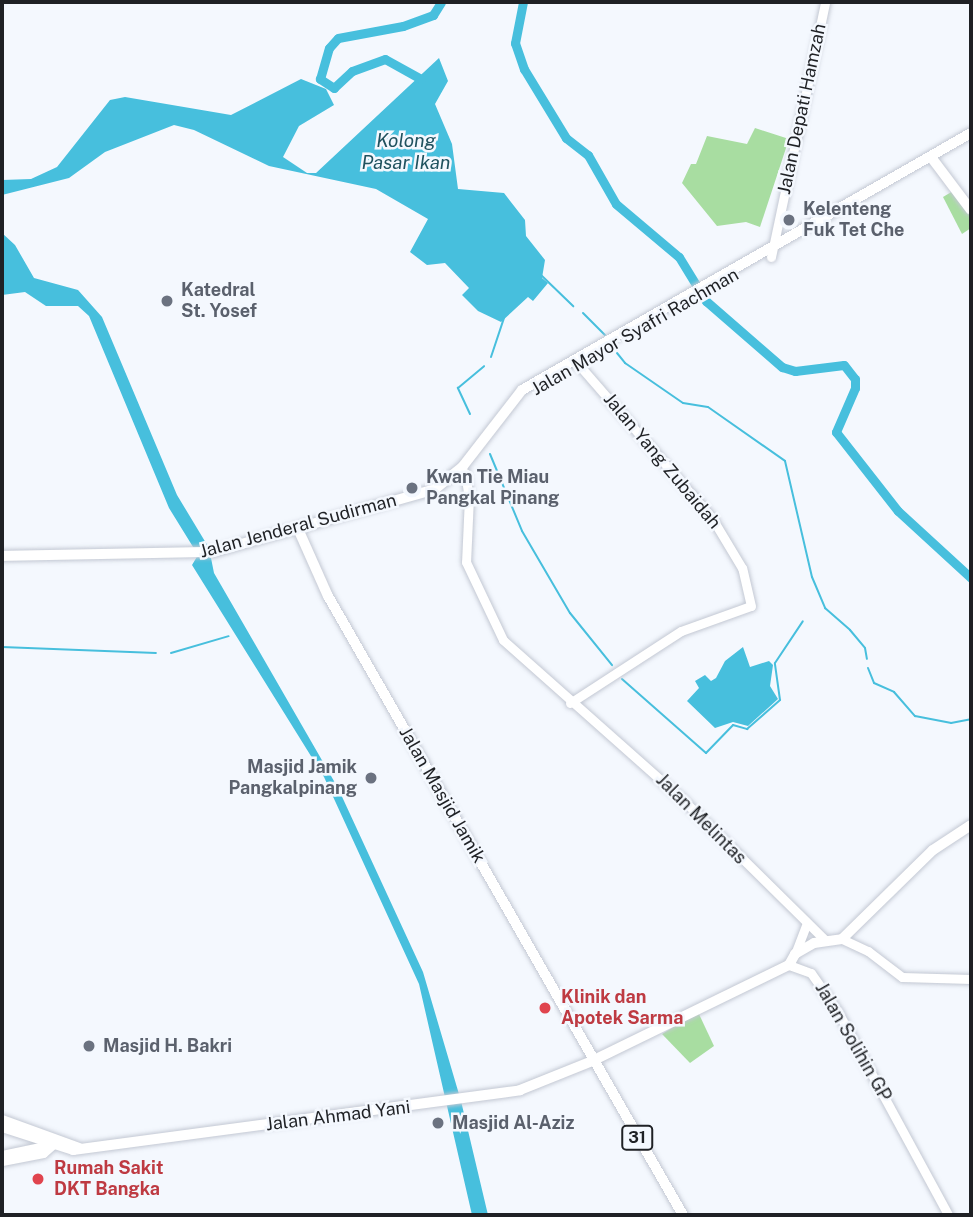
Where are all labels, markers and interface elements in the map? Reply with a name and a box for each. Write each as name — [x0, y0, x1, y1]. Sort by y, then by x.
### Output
street label: Jalan Depati Hamzah — [773, 22, 831, 196]
water label: Kolong Pasar Ikan — [362, 130, 450, 174]
place label: Kelenteng Fuk Tet Che — [803, 199, 904, 242]
marker: Kelenteng Fuk Tet Che — [781, 212, 797, 228]
street label: Jalan Mayor Syafri Rachman — [528, 264, 742, 400]
place label: Katedral St. Yosef — [181, 280, 257, 322]
marker: Katedral St. Yosef — [159, 293, 175, 309]
street label: Jalan Yang Zubaidah — [599, 389, 725, 533]
place label: Kwan Tie Miau Pangkal Pinang — [426, 467, 559, 510]
marker: Kwan Tie Miau Pangkal Pinang — [404, 480, 420, 496]
street label: Jalan Jenderal Sudirman — [197, 489, 399, 563]
street label: Jalan Masjid Jamik — [394, 723, 490, 867]
place label: Masjid Jamik Pangkalpinang — [229, 757, 357, 800]
street label: Jalan Melintas — [651, 769, 751, 869]
marker: Masjid Jamik Pangkalpinang — [363, 770, 379, 786]
street label: Jalan Solihin GP — [810, 979, 896, 1105]
place label: Klinik dan Apotek Sarma — [561, 987, 683, 1030]
marker: Klinik dan Apotek Sarma — [535, 998, 555, 1018]
place label: Masjid H. Bakri — [103, 1035, 232, 1057]
marker: Masjid H. Bakri — [81, 1038, 97, 1054]
street label: Jalan Ahmad Yani — [265, 1096, 411, 1136]
place label: Masjid Al-Aziz — [452, 1112, 574, 1134]
marker: Masjid Al-Aziz — [430, 1115, 446, 1131]
road number: 31 — [621, 1126, 653, 1150]
place label: Rumah Sakit DKT Bangka — [54, 1158, 163, 1200]
marker: Rumah Sakit DKT Bangka — [28, 1169, 48, 1189]

